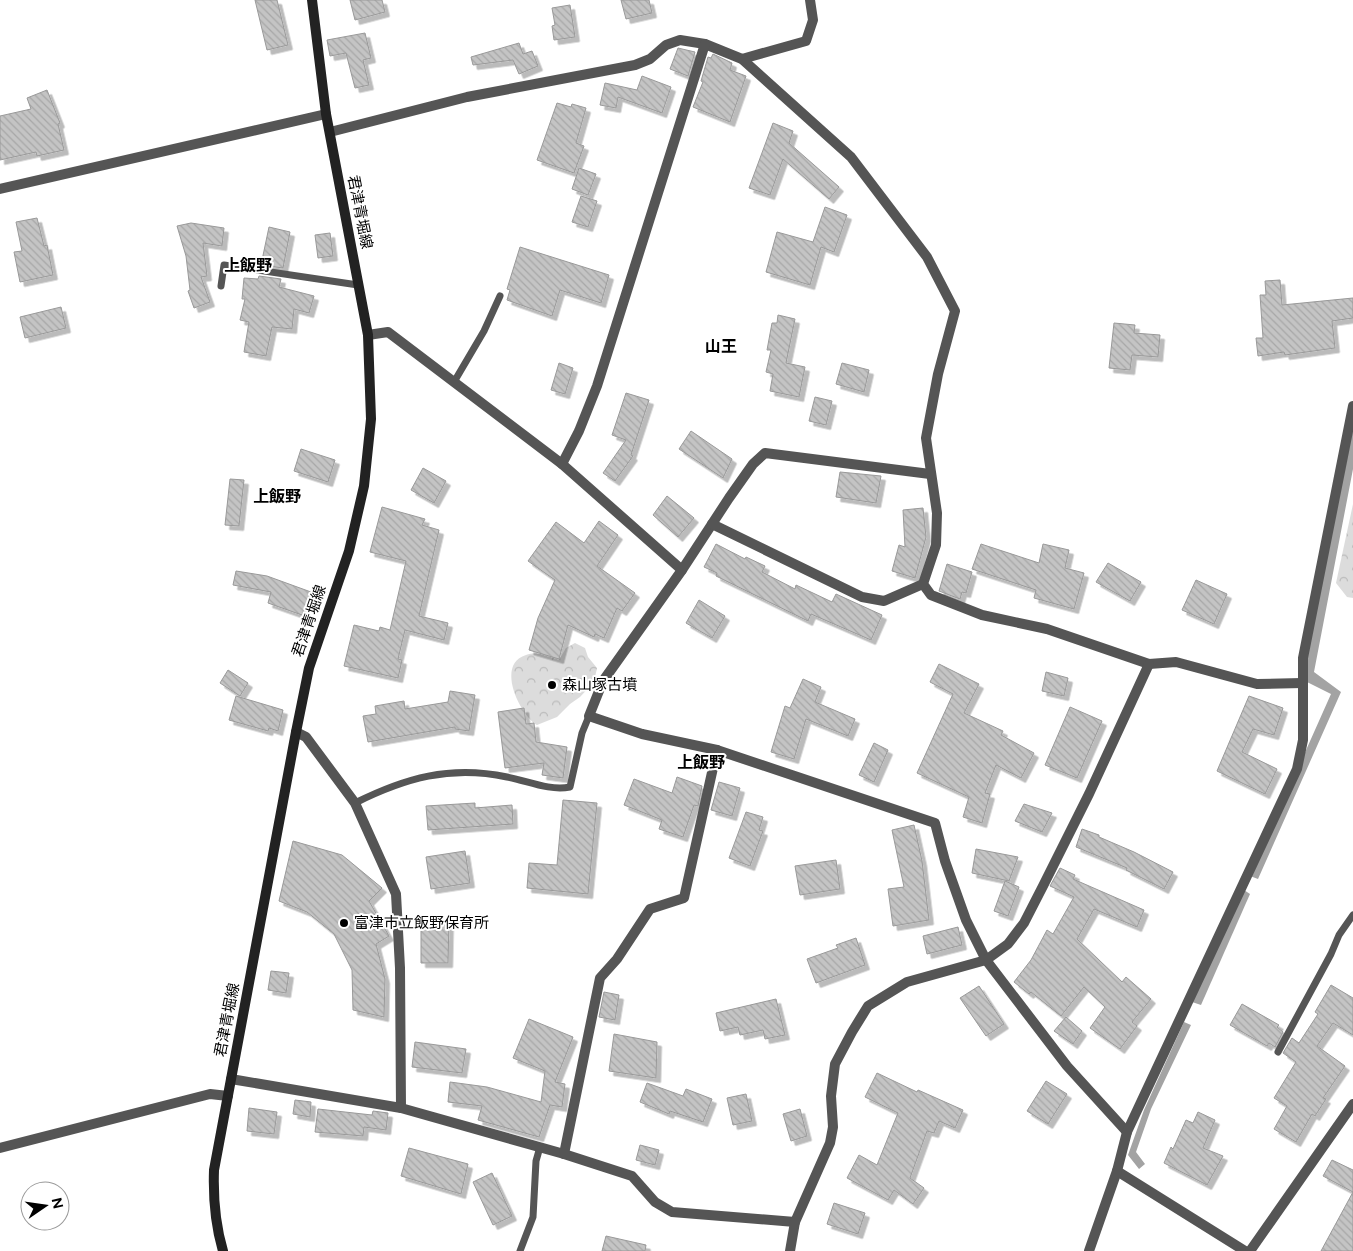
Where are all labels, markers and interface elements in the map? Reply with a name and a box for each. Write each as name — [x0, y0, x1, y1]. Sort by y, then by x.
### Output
street label: 君津青堀線 — [344, 173, 376, 251]
district label: 上飯野 — [224, 256, 272, 275]
district label: 山王 — [705, 337, 737, 356]
district label: 上飯野 — [253, 487, 301, 506]
street label: 君津青堀線 — [288, 583, 330, 659]
place label: 森山塚古墳 — [562, 676, 637, 694]
marker: 森山塚古墳 — [546, 679, 558, 691]
district label: 上飯野 — [677, 753, 725, 772]
place label: 富津市立飯野保育所 — [354, 914, 489, 932]
marker: 富津市立飯野保育所 — [338, 917, 350, 929]
street label: 君津青堀線 — [211, 981, 243, 1059]
north arrow — [20, 1181, 70, 1231]
text: N — [48, 1196, 67, 1210]

